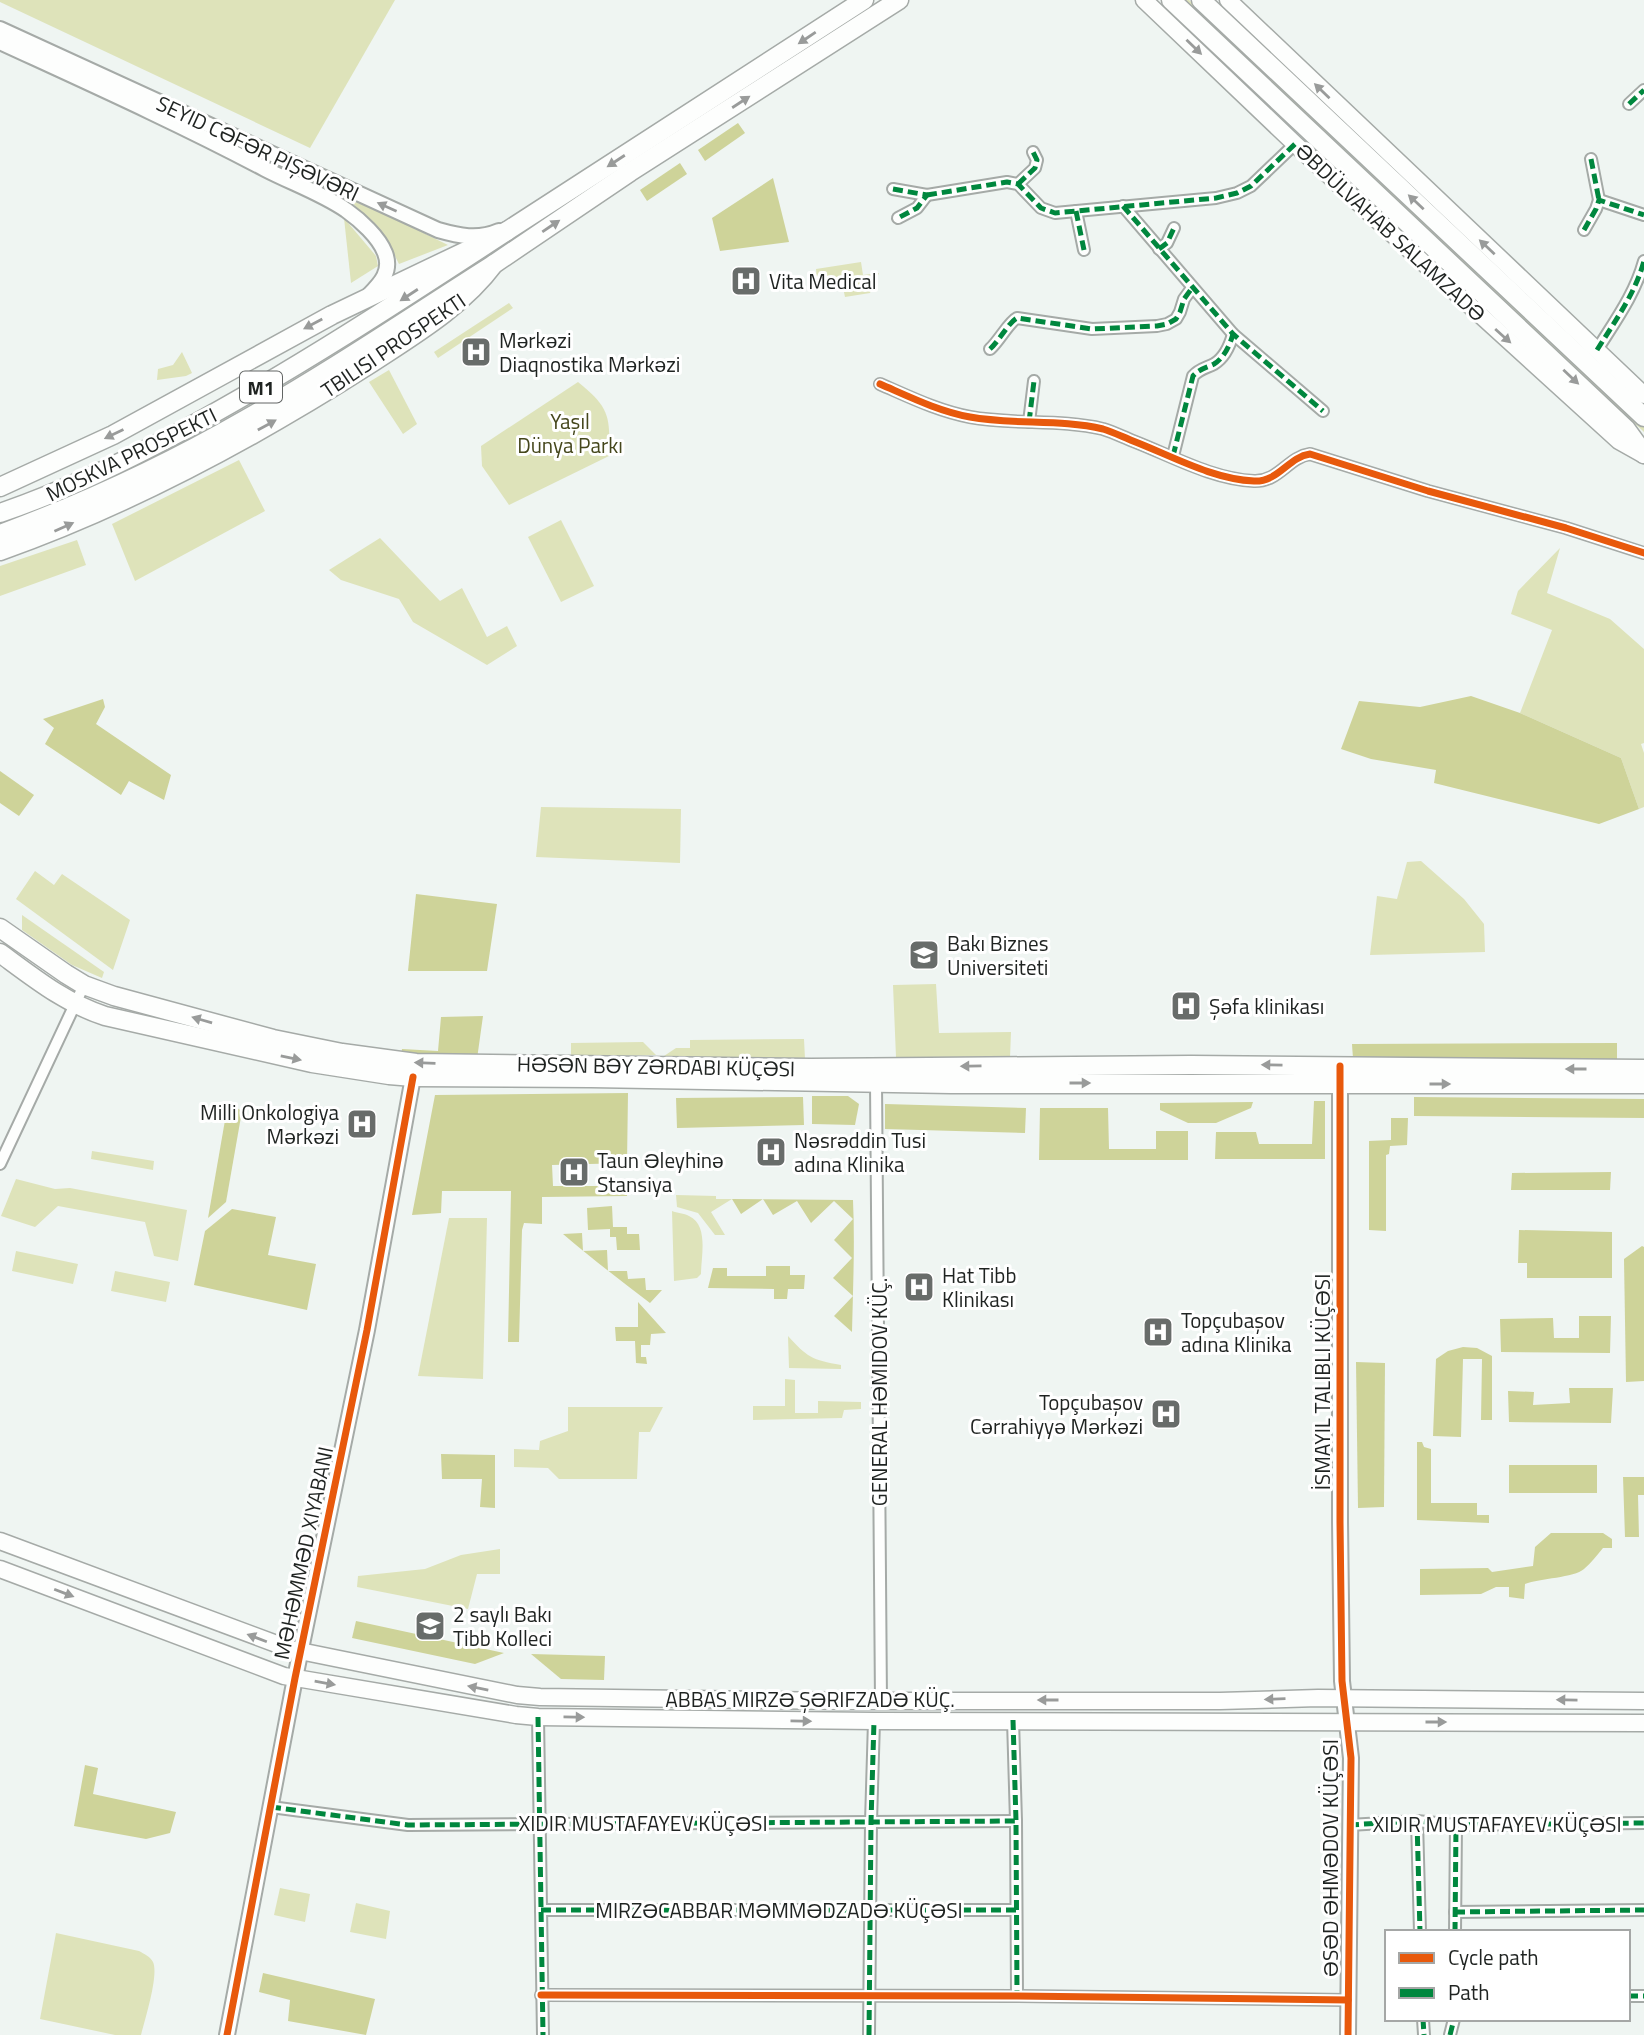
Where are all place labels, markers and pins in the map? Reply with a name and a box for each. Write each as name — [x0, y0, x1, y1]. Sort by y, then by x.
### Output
hospital icon: Vita Medical — [729, 264, 763, 298]
place label: Vita Medical — [769, 265, 877, 297]
place label: Mərkəzi Diaqnostika Mərkəzi — [499, 324, 680, 380]
hospital icon: Mərkəzi Diaqnostika Mərkəzi — [459, 335, 493, 369]
place label: Bakı Biznes Universiteti — [947, 927, 1048, 983]
school or university icon: Bakı Biznes Universiteti — [907, 938, 941, 972]
hospital icon: Şəfa klinikası — [1169, 989, 1203, 1023]
place label: Şəfa klinikası — [1209, 990, 1324, 1022]
place label: Milli Onkologiya Mərkəzi — [200, 1096, 339, 1152]
hospital icon: Milli Onkologiya Mərkəzi — [345, 1107, 379, 1141]
place label: Nəsrəddin Tusi adına Klinika — [794, 1124, 926, 1180]
hospital icon: Nəsrəddin Tusi adına Klinika — [754, 1135, 788, 1169]
place label: Taun Əleyhinə Stansiya — [597, 1144, 724, 1200]
hospital icon: Taun Əleyhinə Stansiya — [557, 1155, 591, 1189]
place label: Hat Tibb Klinikası — [942, 1259, 1016, 1315]
hospital icon: Hat Tibb Klinikası — [902, 1270, 936, 1304]
place label: Topçubaşov adına Klinika — [1181, 1304, 1292, 1360]
hospital icon: Topçubaşov adına Klinika — [1141, 1315, 1175, 1349]
place label: Topçubaşov Cərrahiyyə Mərkəzi — [970, 1386, 1143, 1442]
hospital icon: Topçubaşov Cərrahiyyə Mərkəzi — [1149, 1397, 1183, 1431]
place label: 2 saylı Bakı Tibb Kolleci — [453, 1598, 552, 1654]
school or university icon: 2 saylı Bakı Tibb Kolleci — [413, 1609, 447, 1643]

